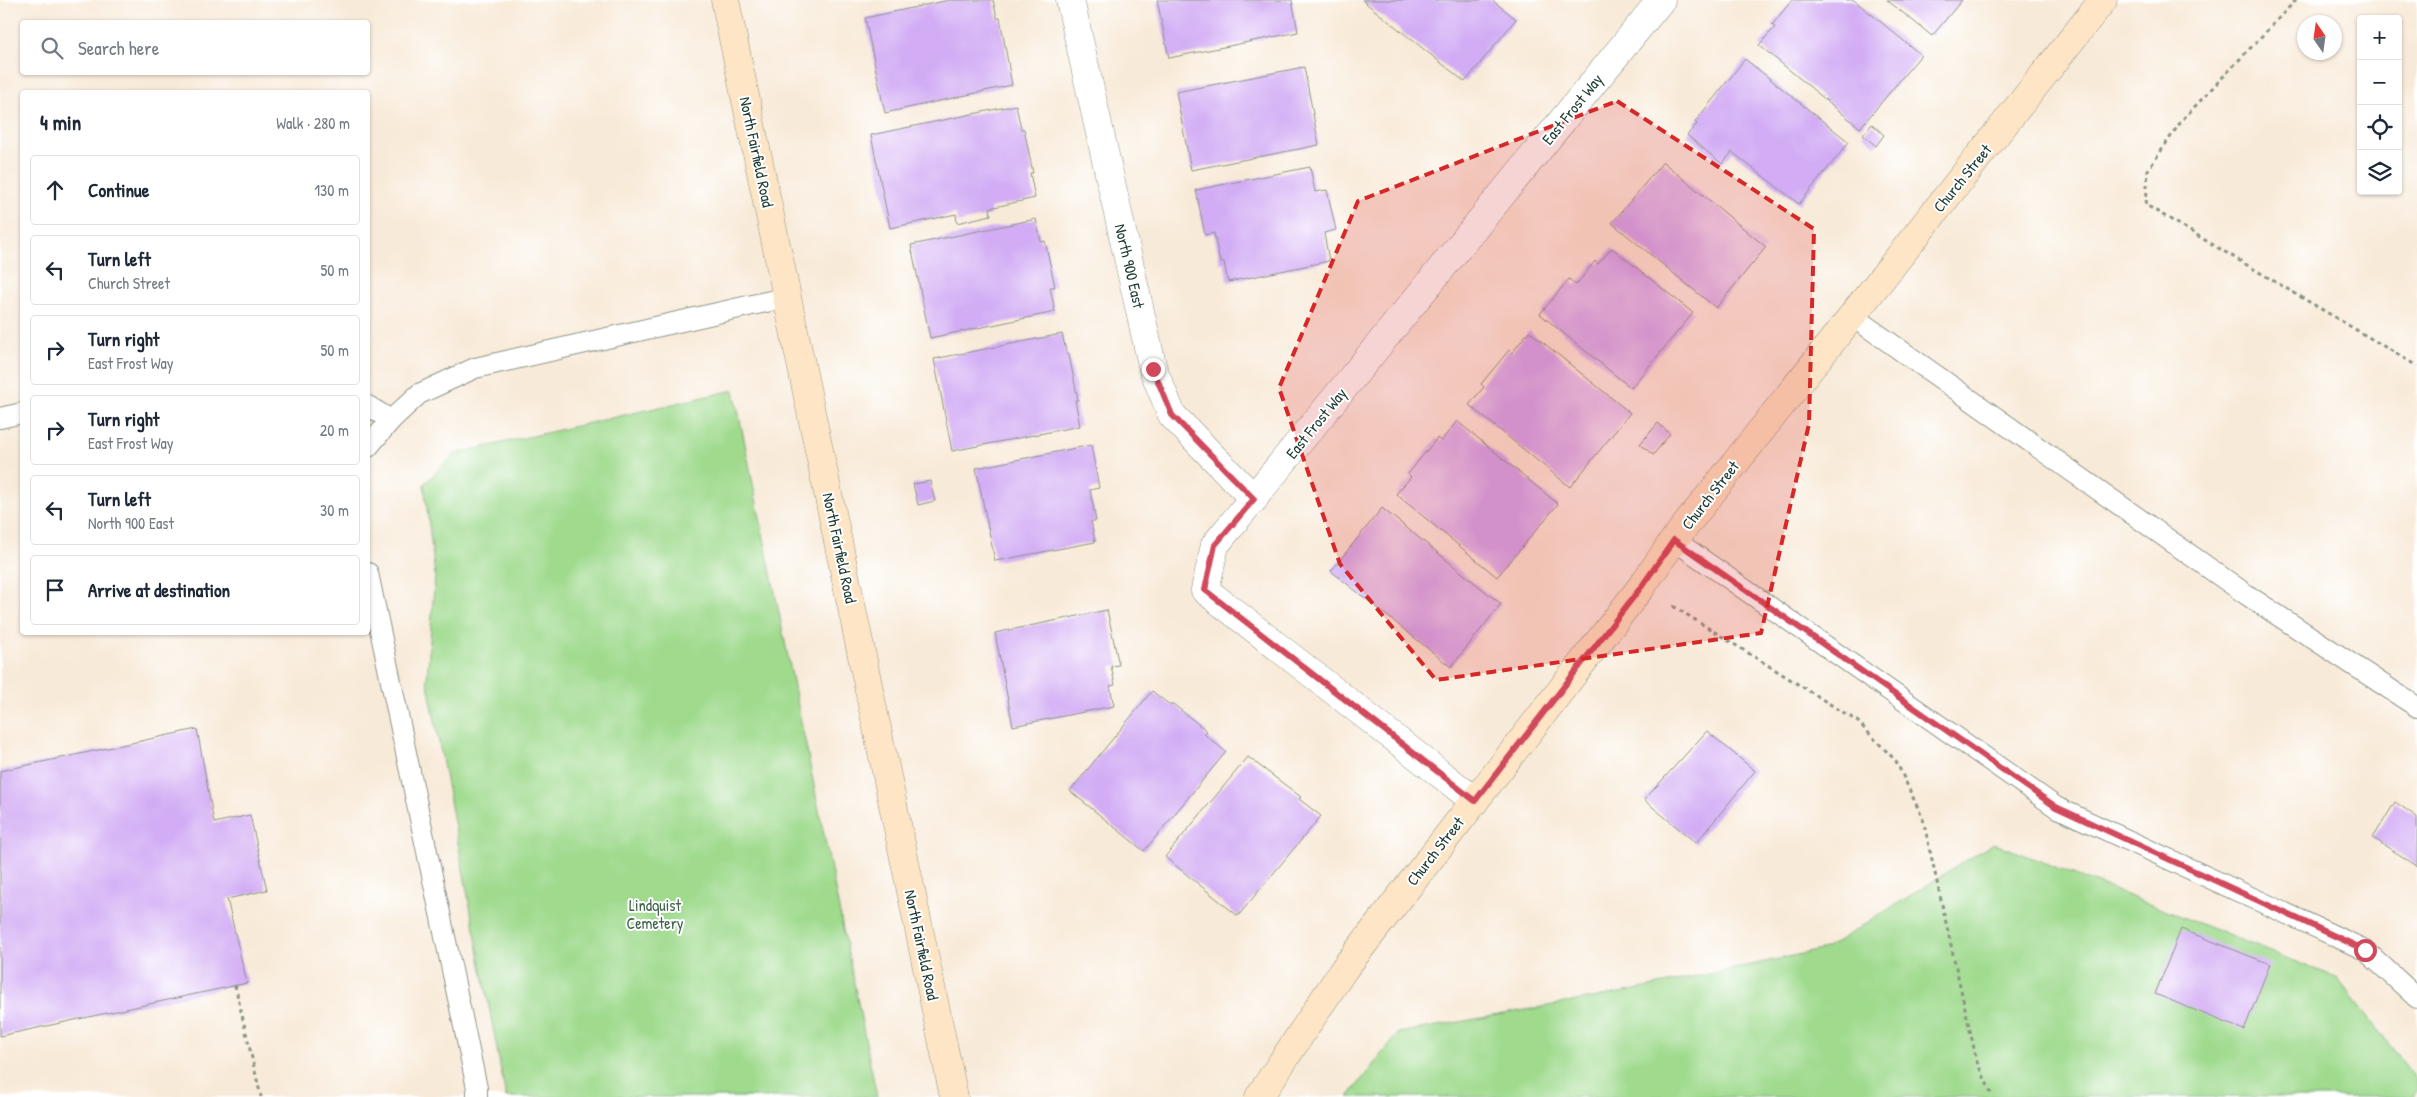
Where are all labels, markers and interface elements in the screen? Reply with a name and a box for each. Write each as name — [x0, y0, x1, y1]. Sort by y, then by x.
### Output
north arrow — [2297, 15, 2342, 60]
map controls — [2357, 15, 2402, 195]
button: + — [2357, 15, 2402, 60]
search box — [20, 20, 370, 75]
icon: search — [38, 34, 66, 62]
text: Search here — [78, 35, 159, 61]
button: − — [2357, 60, 2402, 105]
street label: East Frost Way — [1537, 69, 1608, 149]
street label: North Fairfield Road — [735, 95, 779, 209]
button: locate — [2357, 105, 2402, 150]
text: 4 min — [40, 108, 81, 137]
text: Walk · 280 m — [276, 112, 350, 134]
street label: Church Street — [1928, 139, 1997, 217]
button: layers — [2357, 150, 2402, 195]
icon: ahead — [41, 176, 69, 204]
text: Continue — [88, 177, 149, 203]
text: 130 m — [314, 179, 349, 201]
street label: North 900 East — [1110, 222, 1150, 311]
text: Turn left — [88, 246, 151, 272]
icon: left — [41, 256, 69, 284]
text: 50 m — [321, 259, 349, 281]
text: Church Street — [88, 272, 170, 294]
text: Turn right — [88, 326, 159, 352]
icon: right — [41, 336, 69, 364]
text: 50 m — [321, 339, 349, 361]
text: East Frost Way — [88, 352, 174, 374]
route end — [1142, 358, 1165, 381]
street label: East Frost Way — [1281, 383, 1352, 463]
text: Turn right — [88, 406, 159, 432]
icon: right — [41, 416, 69, 444]
text: 20 m — [320, 419, 349, 441]
text: East Frost Way — [88, 432, 174, 454]
street label: Church Street — [1676, 456, 1744, 534]
text: Turn left — [88, 486, 151, 512]
street label: North Fairfield Road — [818, 491, 862, 605]
icon: left — [41, 496, 69, 524]
text: 30 m — [320, 499, 349, 521]
text: North 900 East — [88, 512, 174, 534]
icon: arrive — [41, 576, 69, 604]
text: Arrive at destination — [88, 577, 230, 603]
street label: Church Street — [1401, 812, 1469, 890]
street label: North Fairfield Road — [900, 888, 944, 1002]
park label: Lindquist Cemetery — [626, 894, 684, 934]
route start — [2354, 939, 2377, 962]

